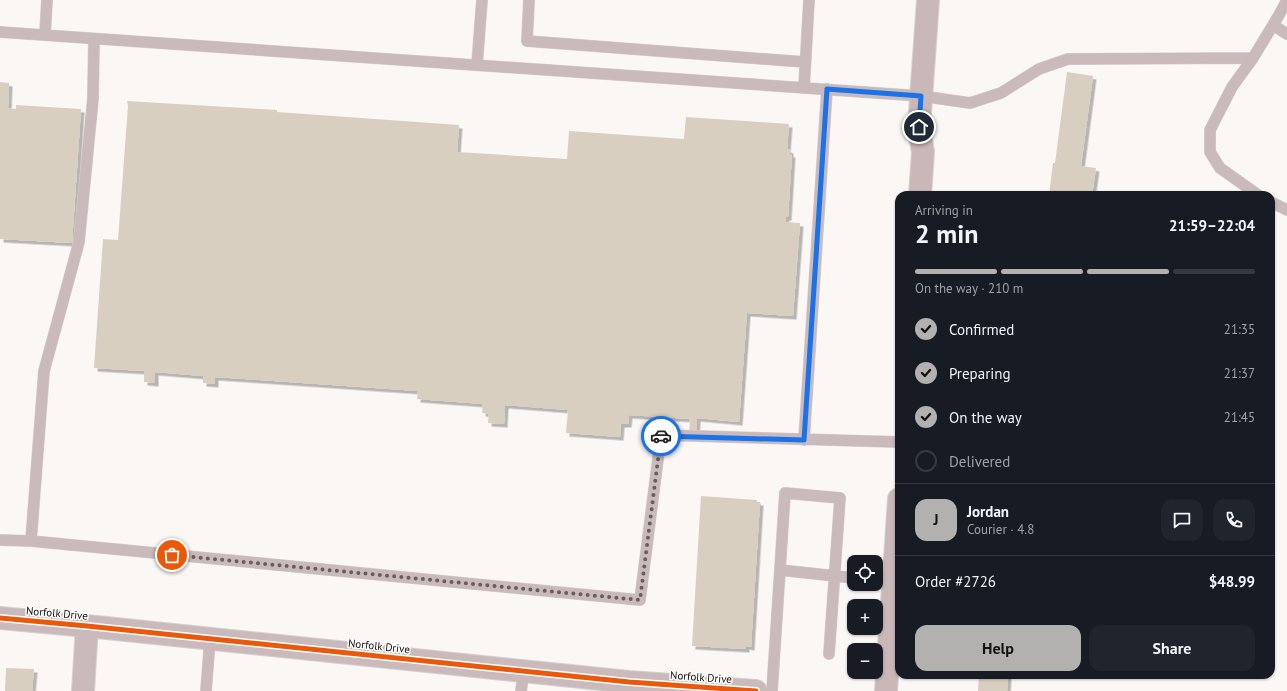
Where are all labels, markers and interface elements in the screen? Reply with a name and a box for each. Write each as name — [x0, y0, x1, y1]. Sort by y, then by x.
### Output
pin — [902, 110, 936, 144]
icon: home — [908, 116, 930, 138]
text: Arriving in — [915, 202, 973, 219]
text: 21:59–22:04 — [1169, 216, 1255, 235]
text: 2 min — [915, 217, 978, 250]
text: On the way · 210 m — [915, 280, 1023, 297]
icon: check — [915, 318, 937, 340]
text: Confirmed — [949, 320, 1014, 339]
text: 21:35 — [1224, 321, 1255, 338]
icon: check — [915, 362, 937, 384]
text: Preparing — [949, 364, 1011, 383]
text: 21:37 — [1224, 365, 1255, 382]
icon: check — [915, 406, 937, 428]
text: On the way — [949, 408, 1022, 427]
text: 21:45 — [1224, 409, 1255, 426]
courier — [641, 416, 681, 456]
icon: car — [650, 425, 672, 447]
text: Delivered — [949, 452, 1010, 471]
button: chat — [1161, 499, 1203, 541]
button: phone — [1213, 499, 1255, 541]
text: Jordan — [967, 502, 1009, 521]
text: J — [933, 510, 939, 529]
text: Courier · 4.8 — [967, 521, 1034, 538]
pin — [155, 538, 189, 572]
icon: bag — [161, 544, 183, 566]
map controls — [847, 555, 883, 679]
button: locate — [847, 555, 883, 591]
text: Order #2726 — [915, 572, 996, 591]
text: $48.99 — [1209, 572, 1255, 591]
button: + — [847, 599, 883, 635]
street label: Norfolk Drive — [25, 603, 89, 623]
button: Help — [915, 625, 1081, 671]
button: Share — [1089, 625, 1255, 671]
street label: Norfolk Drive — [347, 636, 411, 656]
button: − — [847, 643, 883, 679]
street label: Norfolk Drive — [670, 668, 733, 686]

